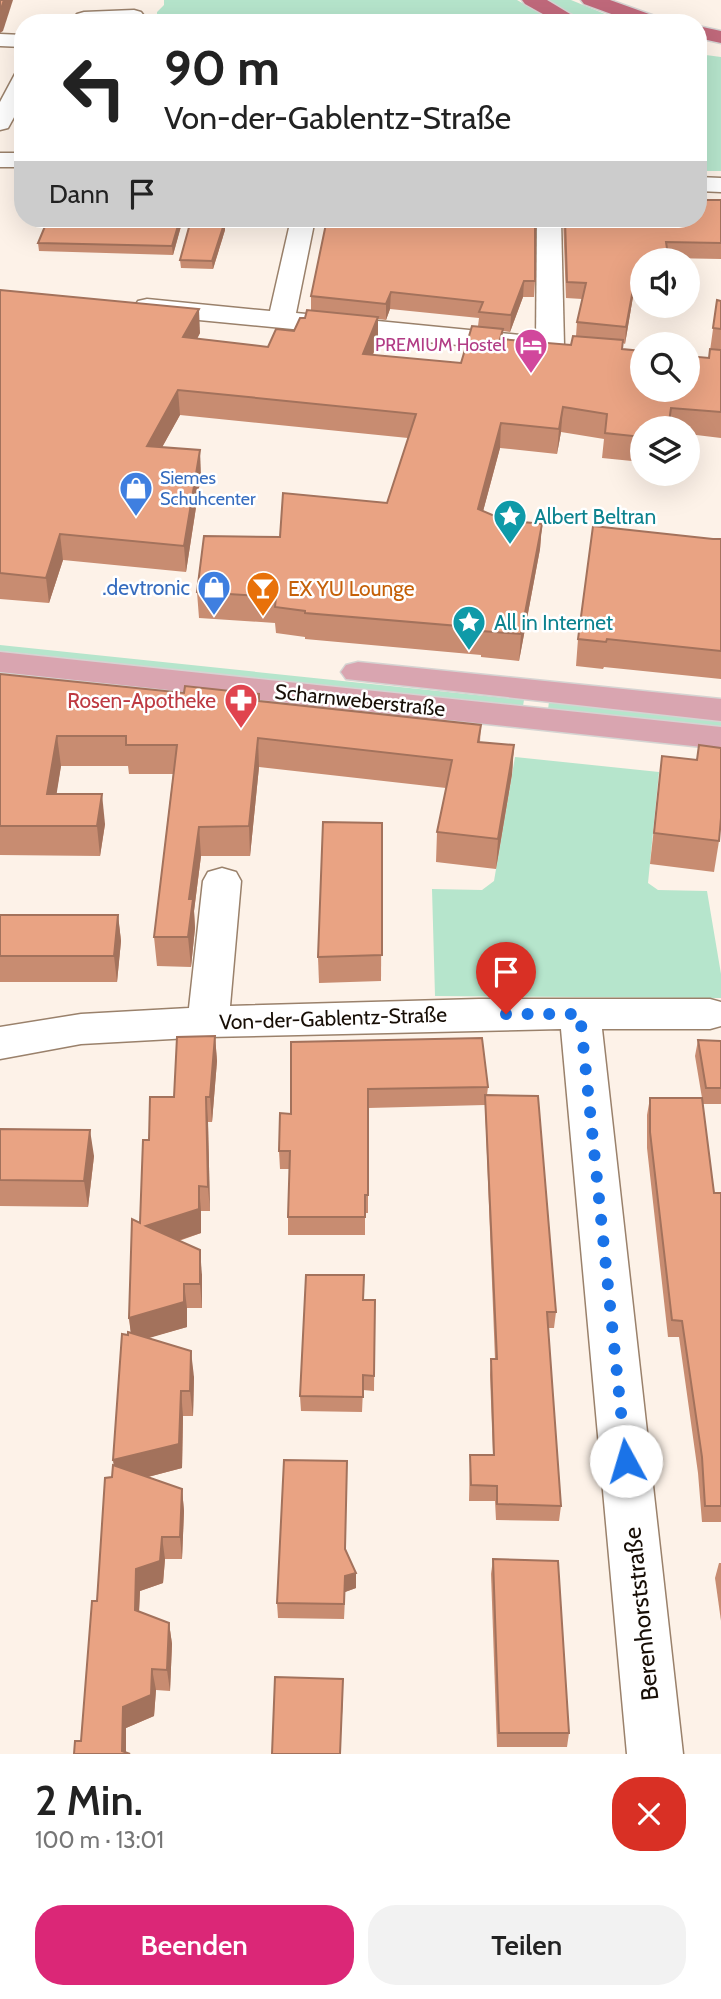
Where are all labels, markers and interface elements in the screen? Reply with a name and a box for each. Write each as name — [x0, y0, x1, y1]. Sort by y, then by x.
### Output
text: 90 m — [164, 38, 280, 97]
icon: left — [49, 42, 140, 133]
text: Von-der-Gablentz-Straße — [164, 98, 511, 137]
icon: arrive — [123, 175, 161, 213]
text: Dann — [49, 178, 109, 210]
map controls — [630, 248, 700, 486]
button: sound — [630, 248, 700, 318]
hotel icon: PREMIUM Hostel — [512, 326, 550, 375]
button: search — [630, 332, 700, 402]
place label: PREMIUM Hostel — [375, 334, 507, 356]
button: layers — [630, 416, 700, 486]
place label: Siemes Schuhcenter — [160, 467, 256, 510]
shop icon: Siemes Schuhcenter — [117, 469, 155, 518]
place icon: Albert Beltran — [491, 497, 529, 546]
place label: Albert Beltran — [534, 504, 656, 529]
shop icon: .devtronic — [195, 568, 233, 617]
bar icon: EX YU Lounge — [244, 569, 282, 618]
place label: .devtronic — [102, 575, 190, 600]
place label: EX YU Lounge — [288, 576, 415, 601]
place icon: All in Internet — [450, 603, 488, 652]
place label: All in Internet — [494, 610, 613, 635]
street label: Scharnweberstraße — [273, 679, 447, 721]
pharmacy icon: Rosen-Apotheke — [222, 681, 260, 730]
place label: Rosen-Apotheke — [67, 688, 216, 713]
pin — [476, 942, 536, 1014]
icon: arrive — [487, 953, 525, 991]
street label: Von-der-Gablentz-Straße — [219, 1002, 448, 1034]
position arrow — [589, 1424, 663, 1498]
street label: Berenhorststraße — [617, 1526, 665, 1702]
text: 2 Min. — [35, 1774, 143, 1826]
button: close — [612, 1777, 686, 1851]
text: 100 m · 13:01 — [35, 1826, 164, 1854]
button: Beenden — [35, 1905, 354, 1985]
button: Teilen — [368, 1905, 686, 1985]

